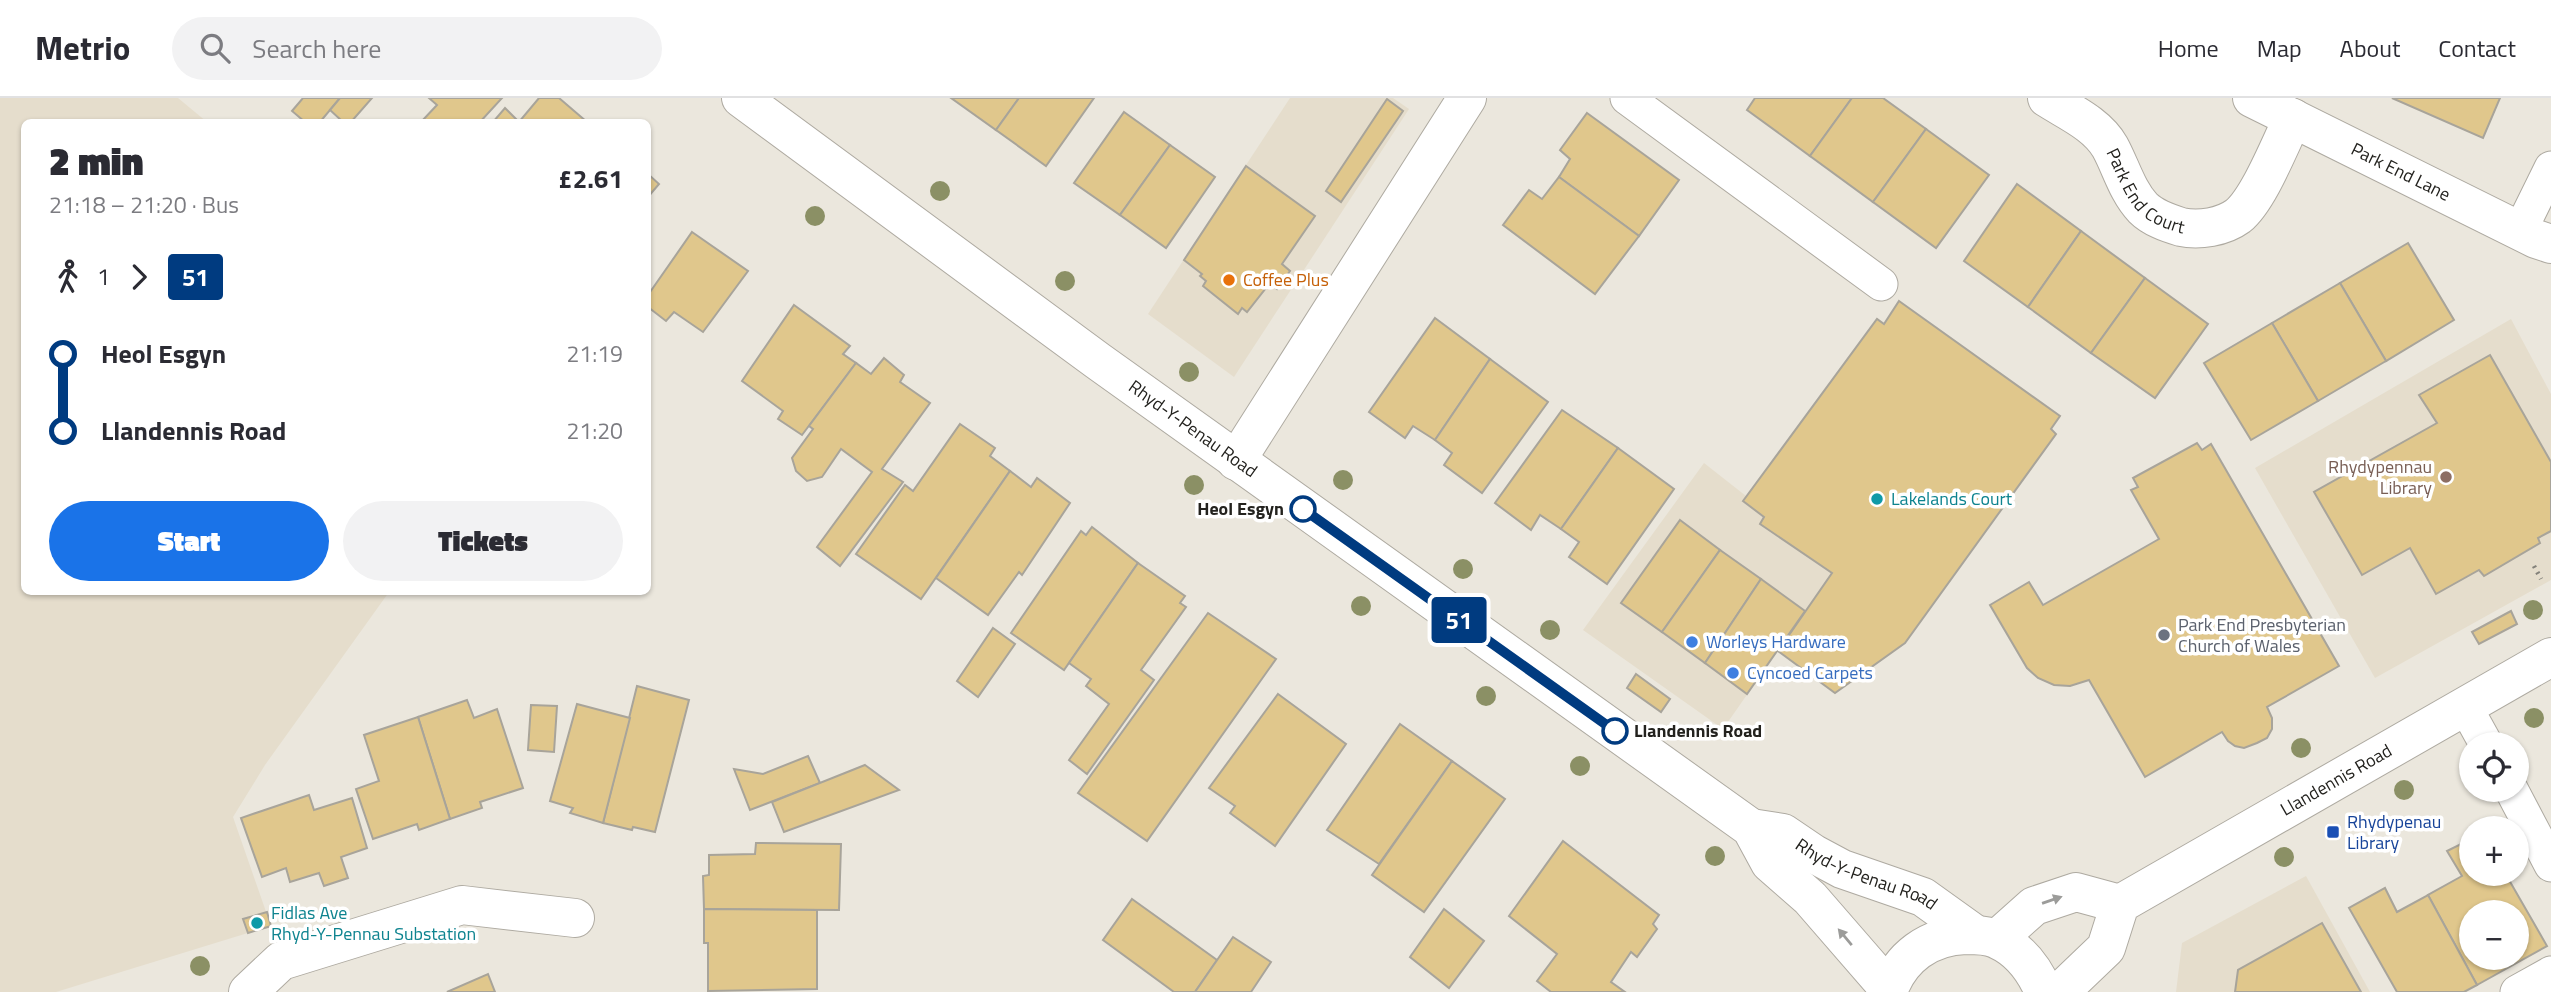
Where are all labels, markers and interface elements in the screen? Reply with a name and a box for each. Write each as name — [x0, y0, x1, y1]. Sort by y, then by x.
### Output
search box — [172, 17, 662, 80]
text: Metrio — [35, 23, 130, 73]
icon: search — [196, 29, 234, 67]
text: Search here — [252, 29, 381, 68]
text: Home — [2158, 30, 2219, 66]
text: Map — [2257, 30, 2302, 66]
text: About — [2340, 30, 2400, 66]
text: Contact — [2438, 30, 2516, 66]
text: 2 min — [49, 132, 143, 190]
street label: Park End Lane — [2347, 135, 2455, 207]
street label: Park End Court — [2100, 143, 2188, 241]
text: £2.61 — [558, 159, 623, 198]
text: 21:18 – 21:20 · Bus — [49, 187, 239, 222]
icon: walk — [49, 258, 87, 296]
icon: forward — [120, 258, 158, 296]
text: 1 — [97, 259, 110, 294]
text: 51 — [182, 259, 209, 295]
place label: Coffee Plus — [1243, 266, 1329, 293]
marker: Coffee Plus — [1221, 272, 1237, 288]
text: Heol Esgyn — [101, 334, 226, 373]
text: 21:19 — [566, 336, 623, 371]
street label: Rhyd-Y-Penau Road — [1123, 373, 1263, 484]
text: Llandennis Road — [101, 411, 286, 450]
text: 21:20 — [566, 413, 623, 448]
place label: Rhydypennau Library — [2328, 453, 2432, 501]
marker: Rhydypennau Library — [2438, 469, 2454, 485]
place label: Lakelands Court — [1891, 485, 2013, 512]
marker: Lakelands Court — [1869, 491, 1885, 507]
place label: Heol Esgyn — [1197, 495, 1284, 522]
marker: Heol Esgyn — [1290, 496, 1316, 522]
button: Start — [49, 501, 329, 581]
button: Tickets — [343, 501, 623, 581]
line badge: 51 — [1428, 597, 1490, 643]
text: 51 — [1446, 602, 1472, 638]
place label: Park End Presbyterian Church of Wales — [2178, 611, 2346, 659]
marker: Park End Presbyterian Church of Wales — [2156, 627, 2172, 643]
place label: Worleys Hardware — [1706, 628, 1846, 655]
marker: Worleys Hardware — [1684, 634, 1700, 650]
place label: Cyncoed Carpets — [1747, 659, 1873, 686]
marker: Cyncoed Carpets — [1725, 665, 1741, 681]
place label: Llandennis Road — [1634, 717, 1762, 744]
marker: Llandennis Road — [1602, 718, 1628, 744]
map controls — [2459, 732, 2529, 970]
button: locate — [2459, 732, 2529, 802]
street label: Llandennis Road — [2275, 737, 2397, 822]
place label: Rhydypenau Library — [2347, 808, 2441, 856]
button: + — [2459, 816, 2529, 886]
marker: Rhydypenau Library — [2325, 824, 2341, 840]
street label: Rhyd-Y-Penau Road — [1790, 831, 1943, 916]
one-way arrow — [2041, 894, 2062, 905]
place label: Fidlas Ave Rhyd-Y-Pennau Substation — [271, 899, 476, 947]
button: − — [2459, 900, 2529, 970]
marker: Fidlas Ave Rhyd-Y-Pennau Substation — [249, 915, 265, 931]
one-way arrow — [1838, 928, 1853, 945]

